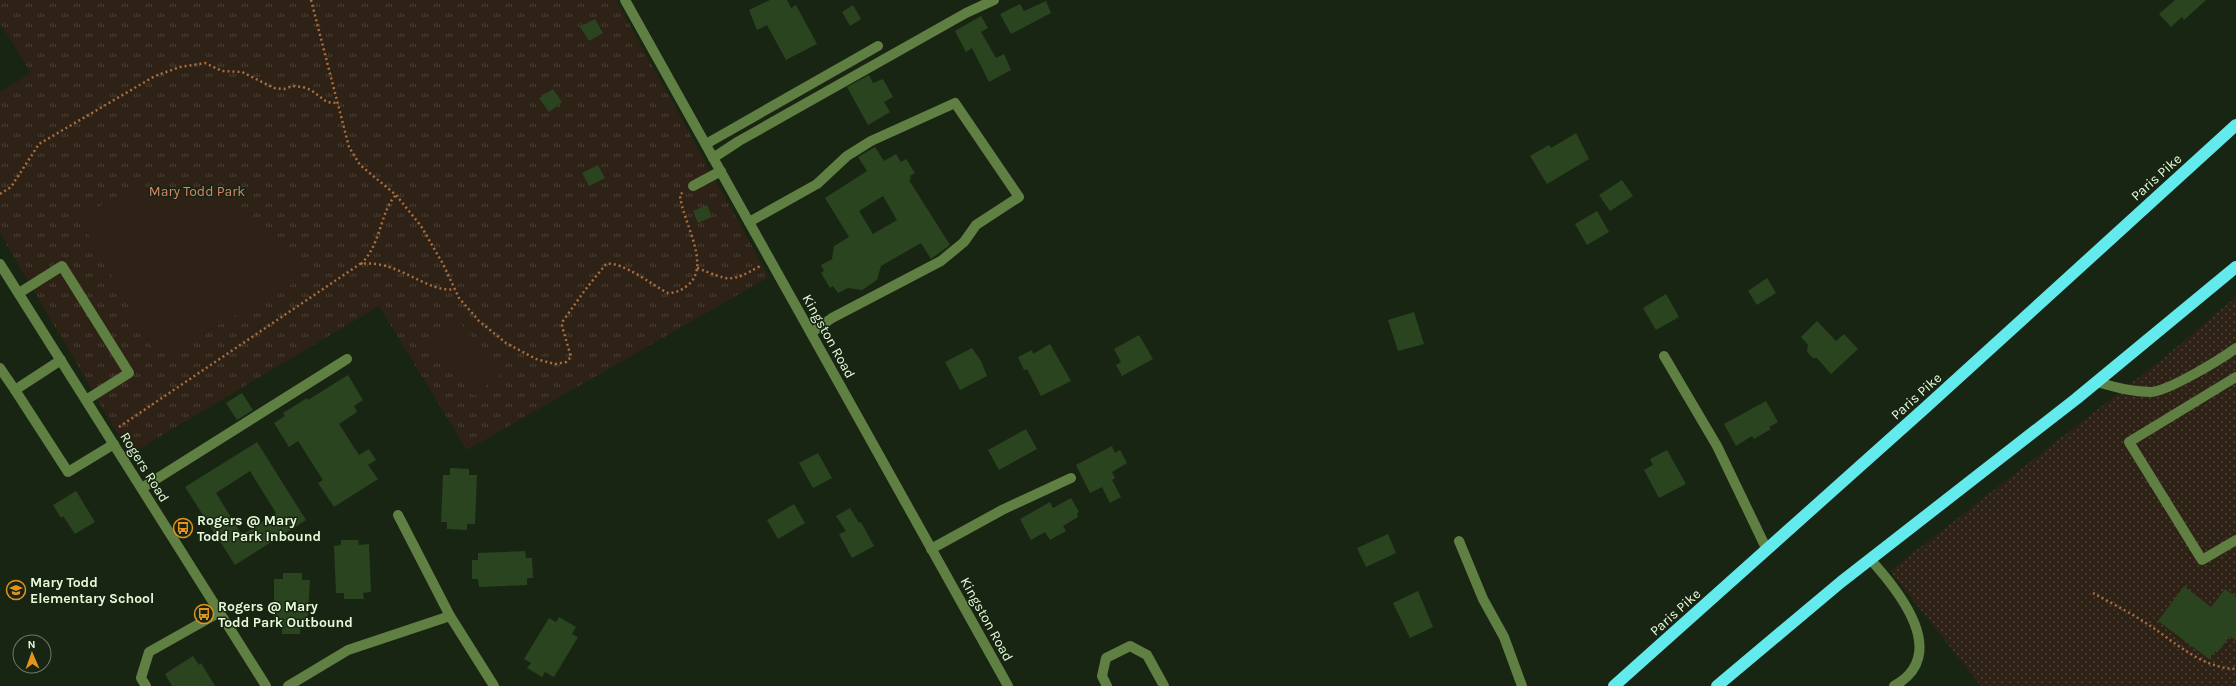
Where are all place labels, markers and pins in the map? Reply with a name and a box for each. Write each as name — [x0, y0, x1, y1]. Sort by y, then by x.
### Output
place label: Rogers @ Mary Todd Park Inbound — [197, 512, 321, 545]
bus stop icon: Rogers @ Mary Todd Park Inbound — [172, 517, 194, 539]
place label: Mary Todd Elementary School — [30, 574, 154, 607]
school or university icon: Mary Todd Elementary School — [5, 579, 27, 601]
place label: Rogers @ Mary Todd Park Outbound — [218, 598, 353, 631]
bus stop icon: Rogers @ Mary Todd Park Outbound — [193, 603, 215, 625]

